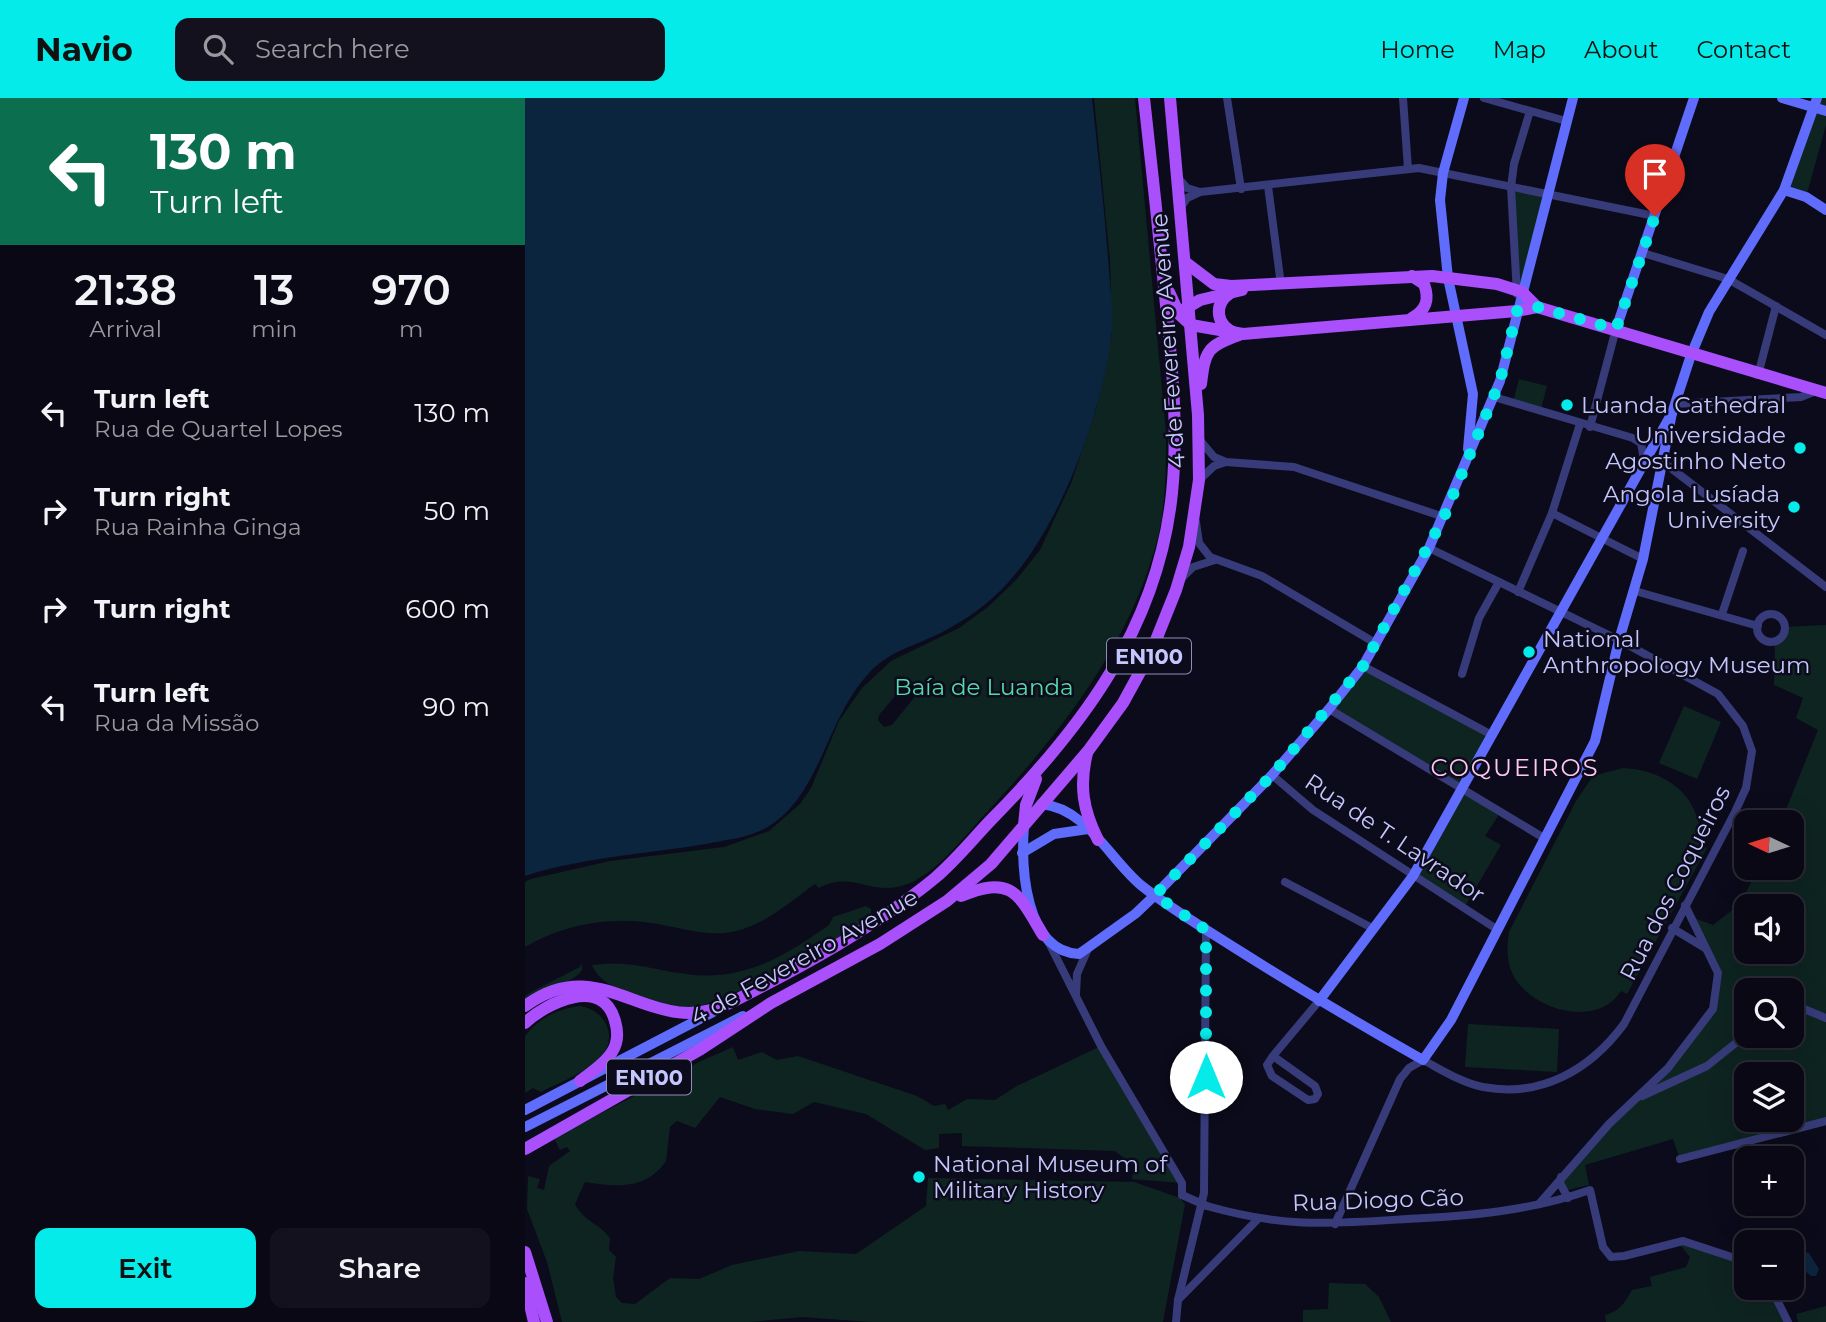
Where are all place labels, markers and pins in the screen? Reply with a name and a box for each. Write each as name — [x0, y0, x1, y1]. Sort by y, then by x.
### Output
pin — [1625, 144, 1685, 216]
place label: Luanda Cathedral — [1581, 391, 1786, 419]
marker: Luanda Cathedral — [1559, 397, 1575, 413]
place label: Universidade Agostinho Neto — [1605, 421, 1786, 475]
marker: Universidade Agostinho Neto — [1792, 440, 1808, 456]
place label: Angola Lusíada University — [1603, 480, 1781, 534]
marker: Angola Lusíada University — [1786, 499, 1802, 515]
place label: National Anthropology Museum — [1543, 625, 1810, 679]
marker: National Anthropology Museum — [1521, 644, 1537, 660]
place label: National Museum of Military History — [933, 1150, 1168, 1204]
marker: National Museum of Military History — [911, 1169, 927, 1185]

